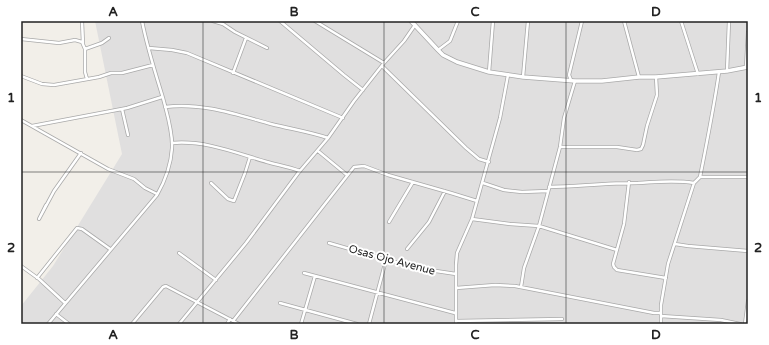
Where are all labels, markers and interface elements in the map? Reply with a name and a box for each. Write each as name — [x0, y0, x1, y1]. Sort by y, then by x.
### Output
text: A — [108, 4, 118, 20]
text: B — [289, 4, 299, 20]
text: C — [470, 4, 480, 20]
text: D — [651, 4, 661, 20]
text: 1 — [7, 90, 15, 106]
text: 1 — [754, 90, 762, 106]
text: 2 — [7, 240, 15, 256]
text: 2 — [754, 240, 762, 256]
street label: Osas Ojo Avenue — [347, 242, 437, 278]
text: A — [108, 327, 118, 343]
text: B — [289, 327, 299, 343]
text: C — [470, 327, 480, 343]
text: D — [651, 327, 661, 343]

